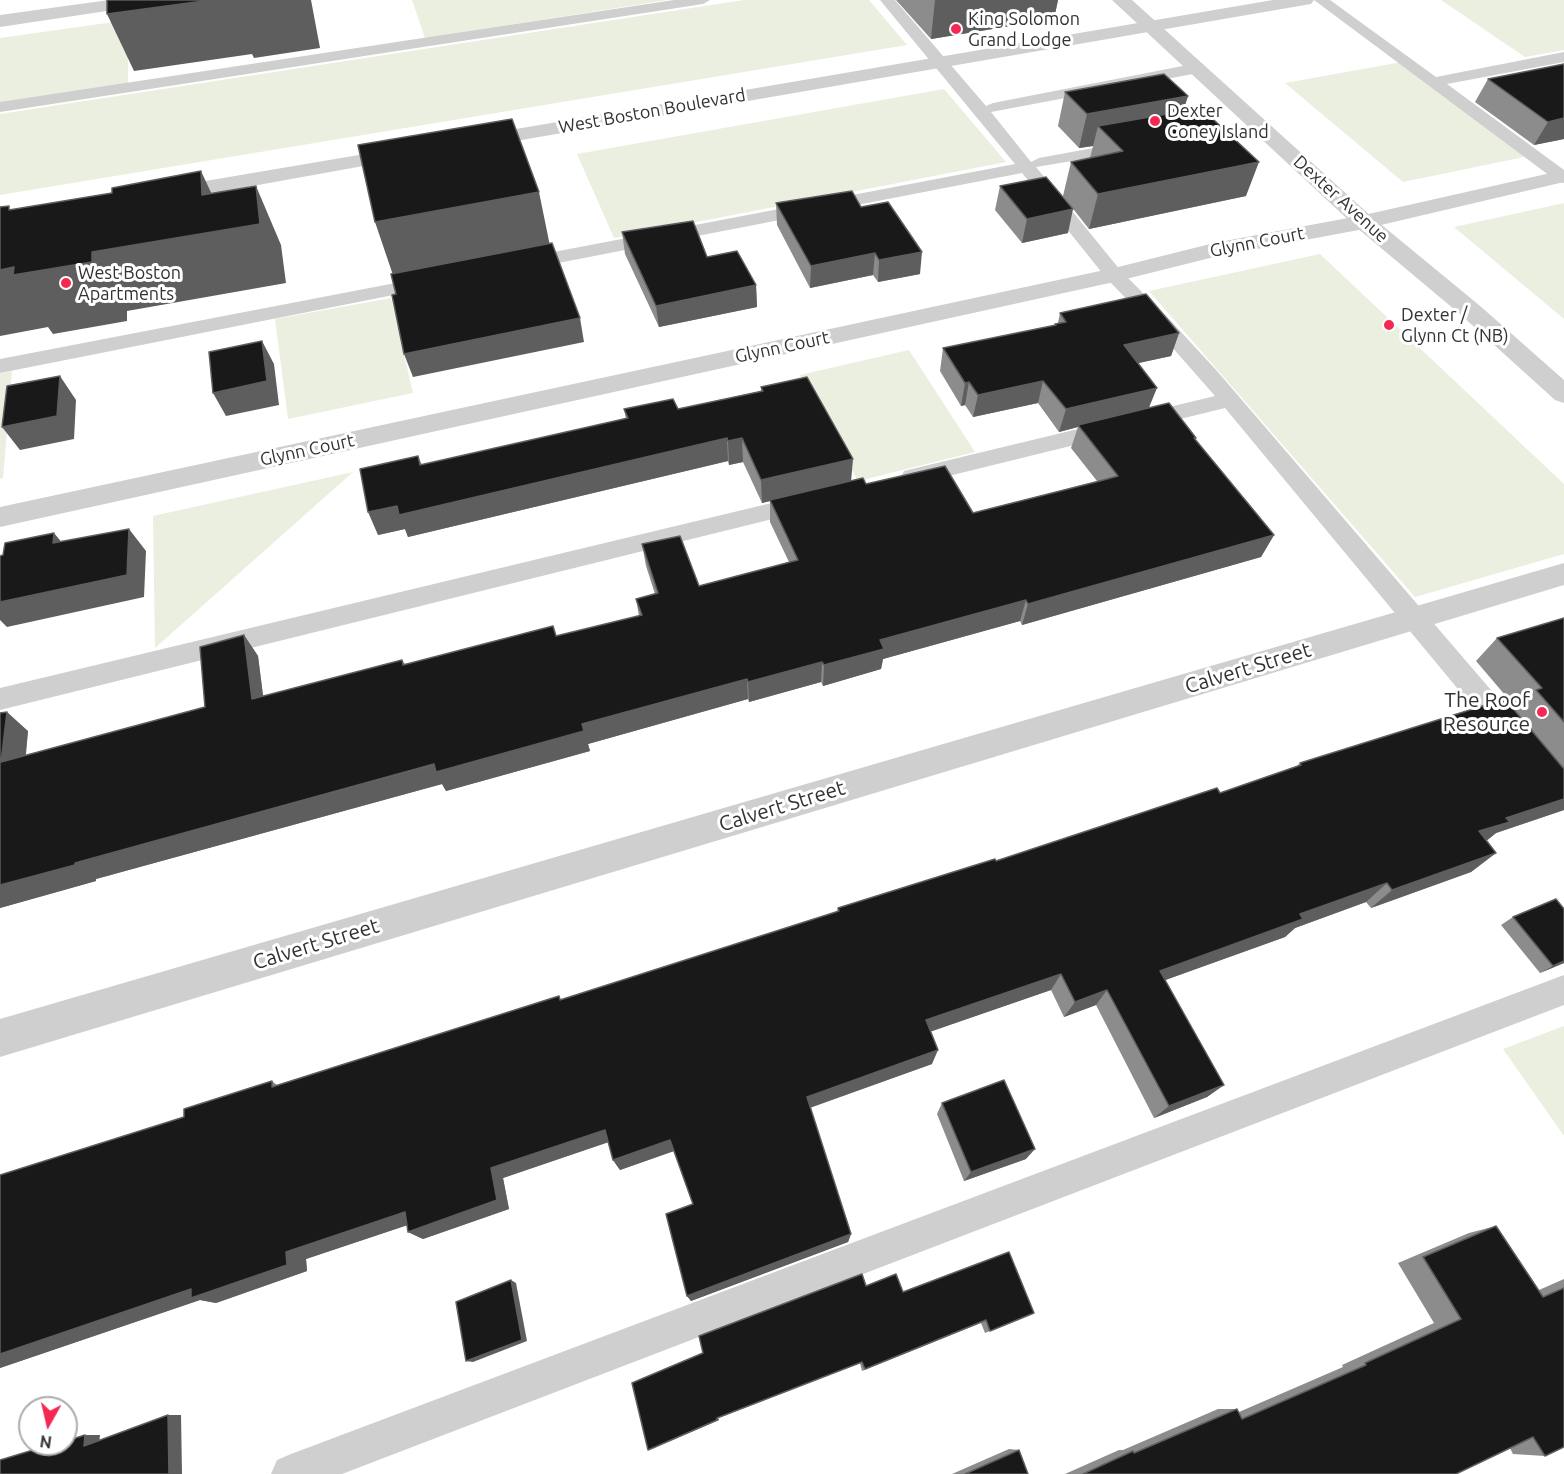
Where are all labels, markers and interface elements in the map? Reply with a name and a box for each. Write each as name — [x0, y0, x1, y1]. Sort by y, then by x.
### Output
place label: King Solomon Grand Lodge — [968, 8, 1080, 50]
marker: King Solomon Grand Lodge — [949, 22, 963, 36]
street label: West Boston Boulevard — [557, 84, 747, 138]
place label: Dexter Coney Island — [1167, 100, 1269, 142]
marker: Dexter Coney Island — [1148, 114, 1162, 128]
street label: Dexter Avenue — [1289, 151, 1393, 247]
street label: Glynn Court — [1208, 222, 1306, 262]
place label: West Boston Apartments — [78, 262, 181, 304]
marker: West Boston Apartments — [59, 276, 73, 290]
place label: Dexter / Glynn Ct (NB) — [1401, 304, 1509, 346]
marker: Dexter / Glynn Ct (NB) — [1382, 318, 1396, 332]
street label: Glynn Court — [733, 326, 831, 368]
street label: Glynn Court — [258, 429, 356, 471]
street label: Calvert Street — [1182, 637, 1314, 699]
place label: The Roof Resource — [1443, 687, 1530, 737]
marker: The Roof Resource — [1535, 705, 1549, 719]
street label: Calvert Street — [716, 775, 848, 837]
street label: Calvert Street — [250, 913, 382, 975]
north arrow — [18, 1396, 78, 1456]
text: N — [39, 1432, 53, 1452]

